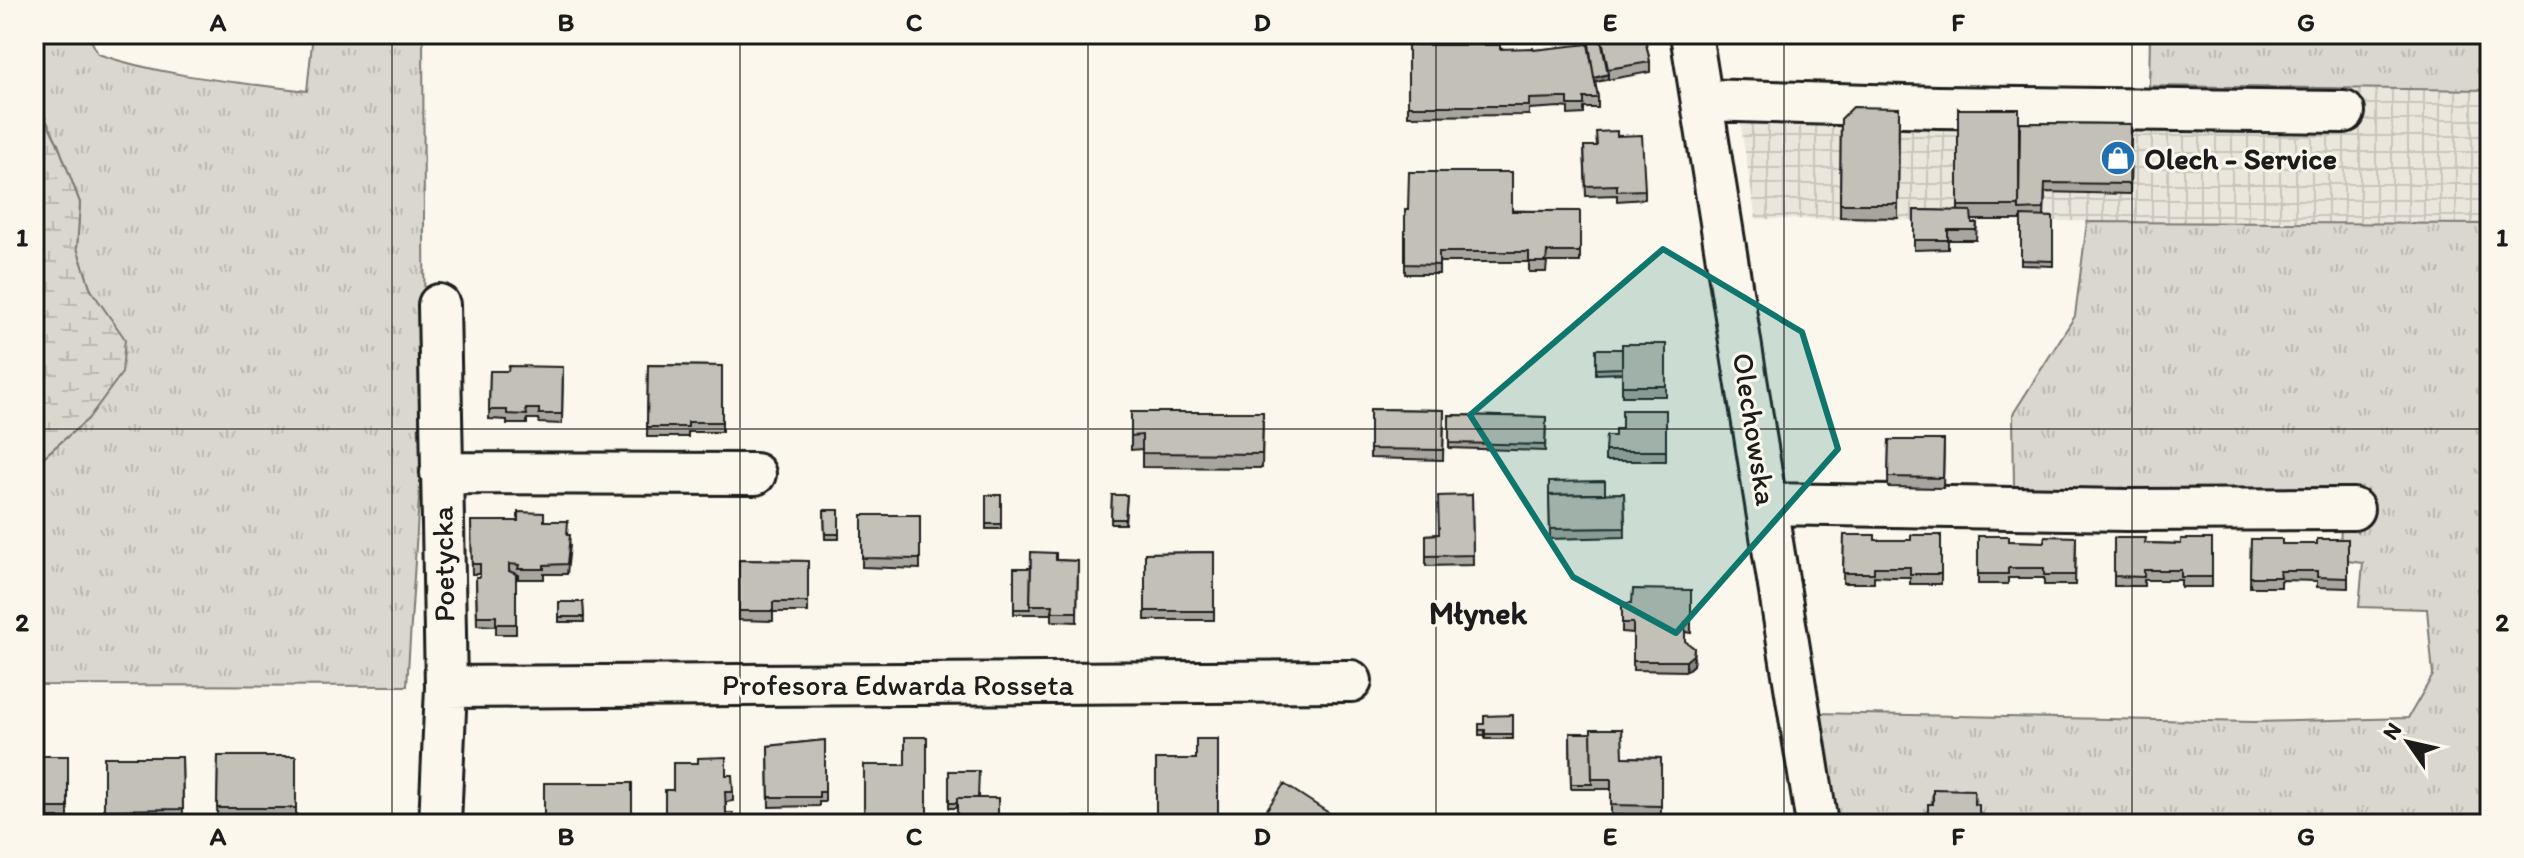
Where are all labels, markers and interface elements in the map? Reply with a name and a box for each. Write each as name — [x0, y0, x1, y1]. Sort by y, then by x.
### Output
text: A — [209, 6, 227, 38]
text: B — [558, 6, 575, 38]
text: C — [906, 6, 923, 38]
text: D — [1253, 6, 1271, 38]
text: E — [1603, 6, 1617, 38]
text: F — [1951, 6, 1965, 38]
text: G — [2297, 6, 2315, 38]
shop icon: Olech - Service — [2099, 139, 2137, 177]
place label: Olech - Service — [2144, 140, 2337, 177]
text: 1 — [16, 221, 28, 253]
text: 1 — [2496, 221, 2508, 253]
street label: Olechowska — [1725, 350, 1785, 508]
street label: Poetycka — [423, 505, 463, 622]
district label: Młynek — [1429, 594, 1528, 632]
text: 2 — [15, 606, 29, 638]
text: 2 — [2495, 606, 2509, 638]
street label: Profesora Edwarda Rosseta — [722, 666, 1075, 703]
north arrow — [2368, 702, 2448, 782]
text: N — [2376, 717, 2407, 745]
text: A — [209, 820, 227, 852]
text: B — [558, 820, 575, 852]
text: C — [906, 820, 923, 852]
text: D — [1253, 820, 1271, 852]
text: E — [1603, 820, 1617, 852]
text: F — [1951, 820, 1965, 852]
text: G — [2297, 820, 2315, 852]

